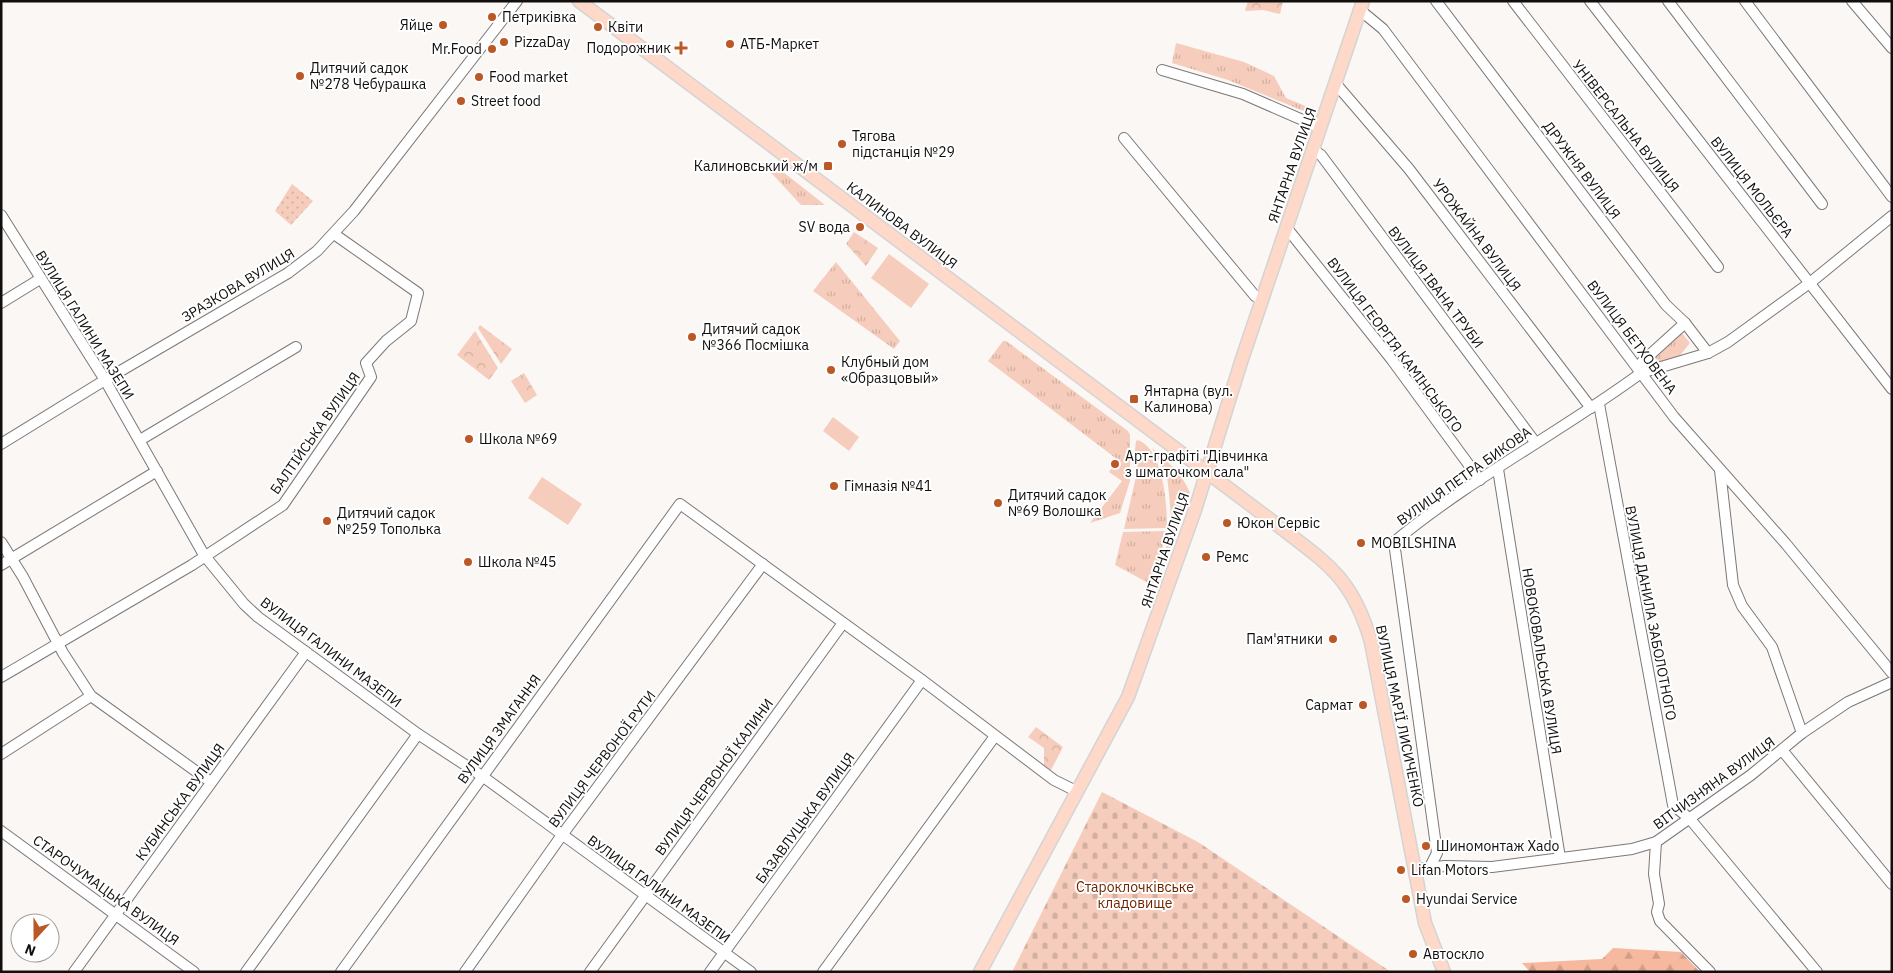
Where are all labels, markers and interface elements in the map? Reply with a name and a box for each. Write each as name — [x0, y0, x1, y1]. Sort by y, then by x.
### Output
place label: Петриківка — [502, 8, 577, 26]
marker: Петриківка — [486, 11, 498, 23]
place label: Яйце — [400, 16, 433, 34]
place label: Квіти — [608, 18, 643, 36]
marker: Яйце — [437, 19, 449, 31]
marker: Квіти — [592, 21, 604, 33]
place label: PizzaDay — [514, 33, 570, 51]
place label: АТБ-Маркет — [740, 35, 820, 53]
marker: PizzaDay — [498, 36, 510, 48]
marker: АТБ-Маркет — [724, 38, 736, 50]
place label: Подорожник — [587, 39, 671, 57]
place label: Mr.Food — [432, 40, 482, 58]
marker: Подорожник — [675, 42, 687, 54]
marker: Mr.Food — [486, 43, 498, 55]
street label: УНІВЕРСАЛЬНА ВУЛИЦЯ — [1569, 56, 1683, 196]
place label: Дитячий садок №278 Чебурашка — [310, 59, 427, 93]
place label: Food market — [489, 68, 568, 86]
marker: Дитячий садок №278 Чебурашка — [294, 70, 306, 82]
marker: Food market — [473, 71, 485, 83]
place label: Street food — [471, 92, 541, 110]
marker: Street food — [455, 95, 467, 107]
street label: ЯНТАРНА ВУЛИЦЯ — [1264, 105, 1320, 225]
street label: ДРУЖНЯ ВУЛИЦЯ — [1539, 117, 1625, 223]
place label: Тягова пiдстанцiя №29 — [852, 127, 955, 161]
street label: ВУЛИЦЯ МОЛЬЄРА — [1707, 133, 1797, 241]
marker: Тягова пiдстанцiя №29 — [836, 138, 848, 150]
place label: Калиновський ж/м — [694, 157, 818, 175]
marker: Калиновський ж/м — [822, 160, 834, 172]
street label: УРОЖАЙНА ВУЛИЦЯ — [1429, 175, 1526, 295]
street label: КАЛИНОВА ВУЛИЦЯ — [843, 177, 961, 273]
place label: SV вода — [799, 218, 851, 236]
marker: SV вода — [854, 221, 866, 233]
street label: ВУЛИЦЯ ІВАНА ТРУБИ — [1384, 223, 1488, 351]
street label: ЗРАЗКОВА ВУЛИЦЯ — [178, 244, 298, 326]
street label: ВУЛИЦЯ ГАЛИНИ МАЗЕПИ — [32, 247, 138, 403]
street label: ВУЛИЦЯ ГЕОРГІЯ КАМІНСЬКОГО — [1323, 254, 1467, 436]
street label: ВУЛИЦЯ БЕТХОВЕНА — [1583, 276, 1681, 398]
place label: Дитячий садок №366 Посмішка — [702, 320, 809, 354]
marker: Дитячий садок №366 Посмішка — [686, 331, 698, 343]
place label: Клубный дом «Образцовый» — [841, 353, 938, 387]
marker: Клубный дом «Образцовый» — [825, 364, 837, 376]
street label: БАЛТІЙСЬКА ВУЛИЦЯ — [265, 368, 364, 498]
place label: Янтарна (вул. Калинова) — [1144, 382, 1233, 416]
marker: Янтарна (вул. Калинова) — [1128, 393, 1140, 405]
street label: ВУЛИЦЯ ПЕТРА БИКОВА — [1393, 423, 1535, 529]
place label: Школа №69 — [479, 430, 558, 448]
marker: Школа №69 — [463, 433, 475, 445]
place label: Арт-графіті "Дівчинка з шматочком сала" — [1125, 447, 1269, 481]
marker: Арт-графіті "Дівчинка з шматочком сала" — [1109, 458, 1121, 470]
place label: Гімназія №41 — [844, 477, 932, 495]
marker: Гімназія №41 — [828, 480, 840, 492]
place label: Дитячий садок №69 Волошка — [1008, 486, 1107, 520]
street label: ЯНТАРНА ВУЛИЦЯ — [1137, 490, 1193, 610]
marker: Дитячий садок №69 Волошка — [992, 497, 1004, 509]
place label: Дитячий садок №259 Тополька — [337, 504, 441, 538]
street label: ВУЛИЦЯ ДАНИЛА ЗАБОЛОТНОГО — [1621, 504, 1681, 722]
place label: Юкон Сервіс — [1237, 514, 1320, 532]
marker: Дитячий садок №259 Тополька — [321, 515, 333, 527]
marker: Юкон Сервіс — [1221, 517, 1233, 529]
place label: MOBILSHINA — [1371, 534, 1457, 552]
marker: MOBILSHINA — [1355, 537, 1367, 549]
place label: Ремс — [1216, 548, 1249, 566]
marker: Ремс — [1200, 551, 1212, 563]
place label: Школа №45 — [478, 553, 557, 571]
marker: Школа №45 — [462, 556, 474, 568]
street label: НОВОКОВАЛЬСЬКА ВУЛИЦЯ — [1518, 567, 1566, 755]
street label: ВУЛИЦЯ ГАЛИНИ МАЗЕПИ — [257, 593, 405, 711]
street label: ВУЛИЦЯ МАРІЇ ЛИСИЧЕНКО — [1372, 623, 1428, 809]
place label: Пам'ятники — [1246, 630, 1323, 648]
marker: Пам'ятники — [1327, 633, 1339, 645]
street label: ВУЛИЦЯ ЗМАГАННЯ — [453, 671, 545, 787]
street label: ВУЛИЦЯ ЧЕРВОНОЇ РУТИ — [545, 687, 659, 831]
street label: ВУЛИЦЯ ЧЕРВОНОЇ КАЛИНИ — [651, 695, 777, 859]
place label: Сармат — [1305, 696, 1353, 714]
marker: Сармат — [1357, 699, 1369, 711]
street label: ВІТЧИЗНЯНА ВУЛИЦЯ — [1650, 733, 1778, 833]
street label: КУБИНСЬКА ВУЛИЦЯ — [131, 740, 229, 864]
street label: БАЗАВЛУЦЬКА ВУЛИЦЯ — [751, 749, 859, 887]
street label: СТАРОЧУМАЦЬКА ВУЛИЦЯ — [29, 831, 183, 949]
street label: ВУЛИЦЯ ГАЛИНИ МАЗЕПИ — [584, 831, 734, 947]
place label: Шиномонтаж Xado — [1436, 837, 1560, 855]
marker: Шиномонтаж Xado — [1420, 840, 1432, 852]
place label: Lifan Motors — [1411, 861, 1489, 879]
marker: Lifan Motors — [1395, 864, 1407, 876]
park label: Староклочківське кладовище — [1076, 878, 1194, 912]
place label: Hyundai Service — [1416, 890, 1518, 908]
marker: Hyundai Service — [1400, 893, 1412, 905]
north arrow — [10, 913, 60, 963]
text: N — [22, 940, 38, 960]
place label: Автоскло — [1423, 945, 1485, 963]
marker: Автоскло — [1407, 948, 1419, 960]

